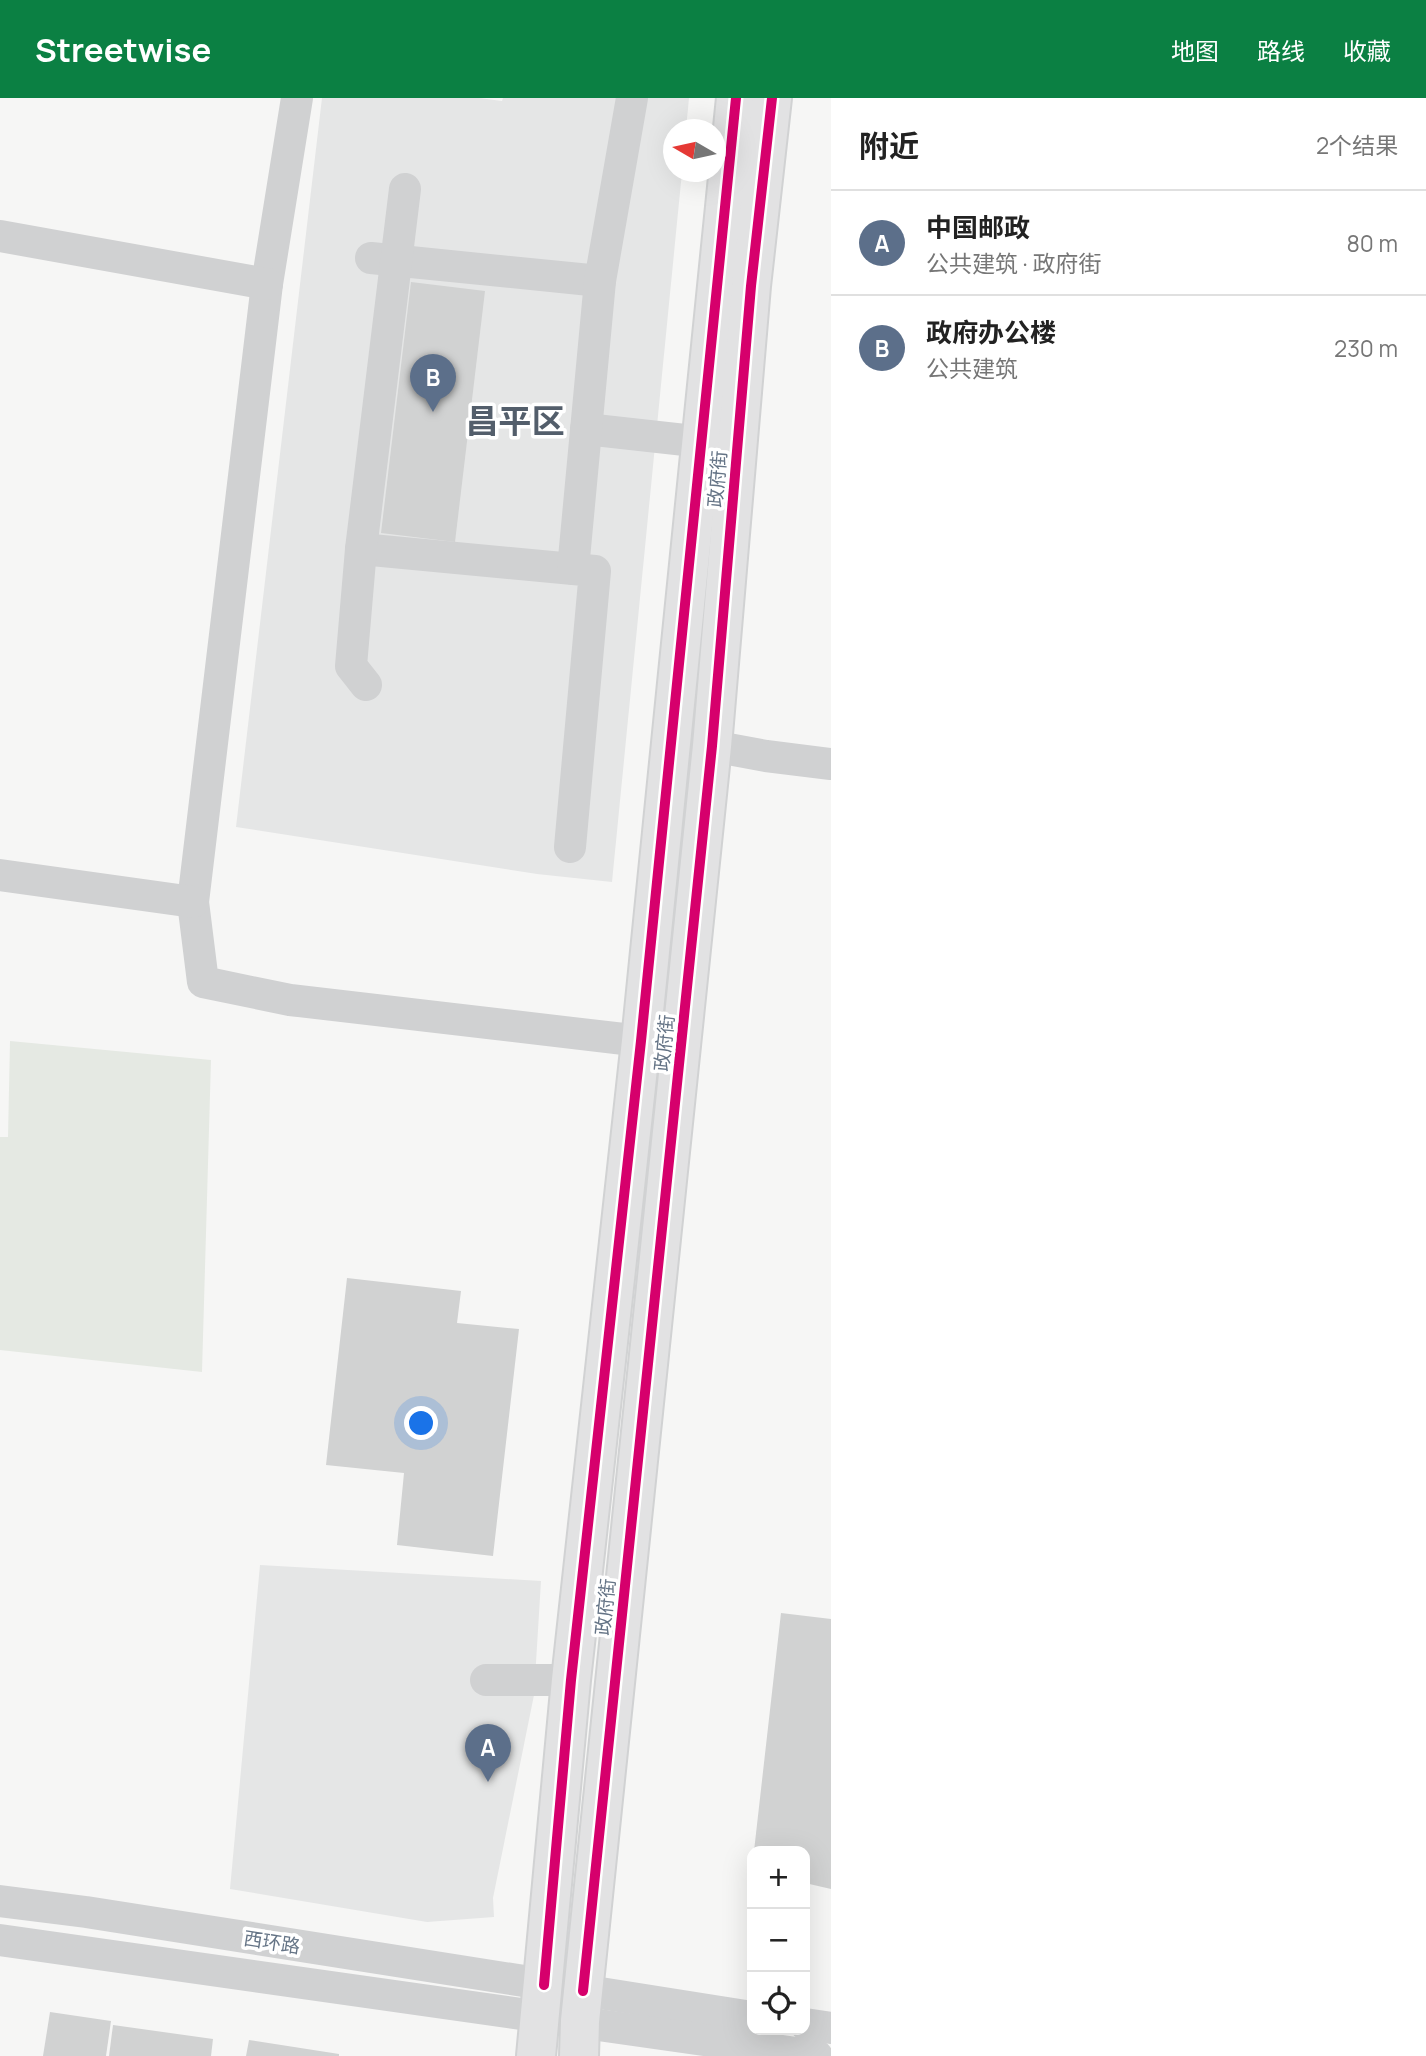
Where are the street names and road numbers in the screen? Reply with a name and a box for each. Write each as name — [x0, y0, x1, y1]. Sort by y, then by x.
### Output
street label: 政府街 — [702, 449, 732, 509]
street label: 政府街 — [648, 1013, 680, 1073]
street label: 政府街 — [589, 1577, 621, 1637]
street label: 西环路 — [242, 1925, 302, 1959]

